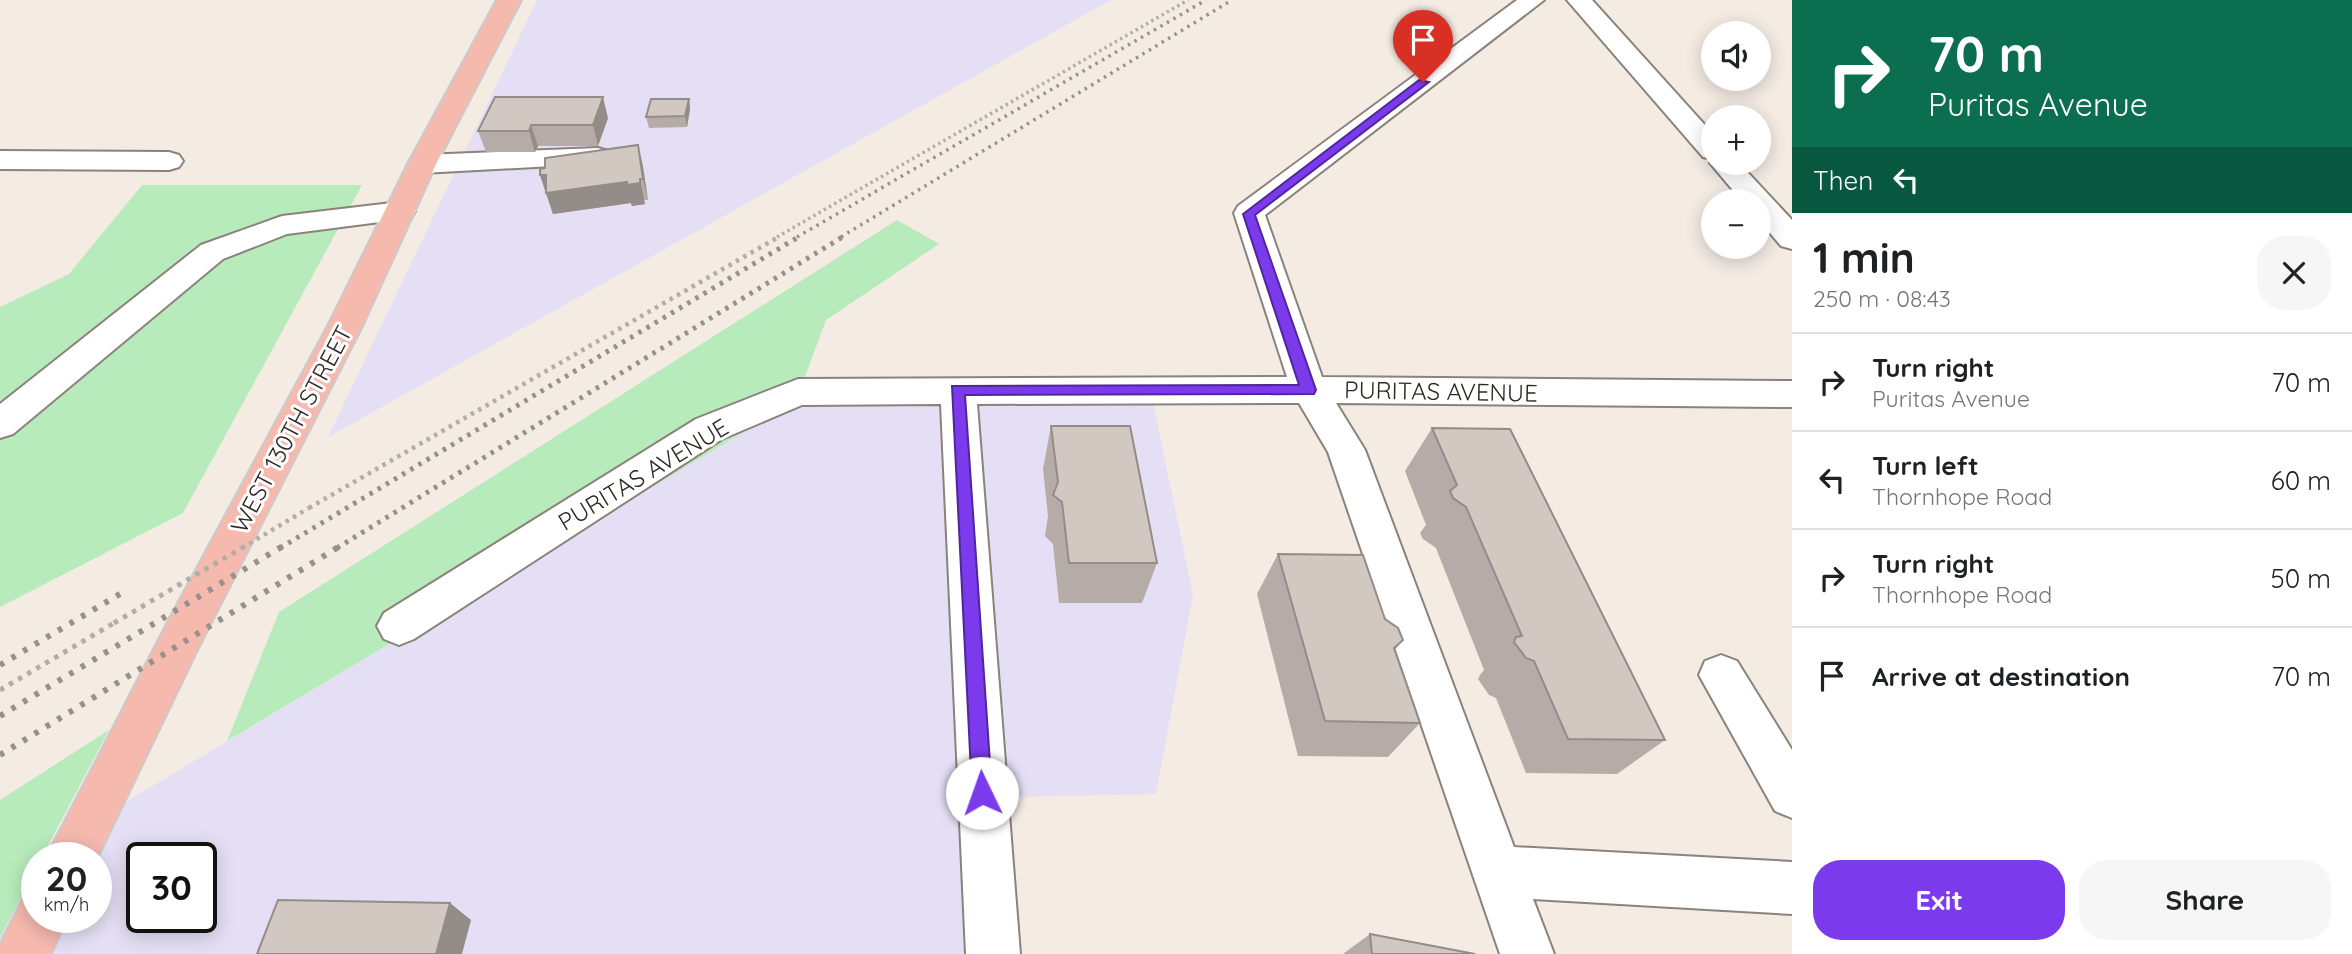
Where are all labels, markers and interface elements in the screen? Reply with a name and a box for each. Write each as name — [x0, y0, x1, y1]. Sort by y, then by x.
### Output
pin — [1393, 10, 1453, 82]
icon: arrive — [1404, 21, 1442, 59]
map controls — [1701, 21, 1771, 259]
button: sound — [1701, 21, 1771, 91]
text: 70 m — [1928, 23, 2044, 84]
icon: right — [1813, 28, 1904, 119]
text: Puritas Avenue — [1928, 84, 2148, 124]
button: + — [1701, 105, 1771, 175]
icon: left — [1887, 161, 1925, 199]
text: Then — [1813, 164, 1873, 197]
button: − — [1701, 189, 1771, 259]
text: 1 min — [1813, 231, 1915, 284]
button: close — [2257, 236, 2331, 310]
text: 250 m · 08:43 — [1813, 284, 1951, 313]
street label: WEST 130TH STREET — [224, 320, 358, 538]
text: Turn right — [1872, 351, 1994, 384]
icon: right — [1813, 363, 1851, 401]
text: 70 m — [2271, 366, 2331, 399]
street label: PURITAS AVENUE — [1344, 374, 1538, 408]
text: Puritas Avenue — [1872, 384, 2030, 413]
street label: PURITAS AVENUE — [552, 411, 734, 537]
text: Turn left — [1872, 449, 1979, 482]
icon: left — [1813, 461, 1851, 499]
text: 60 m — [2271, 464, 2331, 497]
text: Thornhope Road — [1872, 482, 2052, 511]
text: Turn right — [1872, 547, 1994, 580]
icon: right — [1813, 559, 1851, 597]
text: 50 m — [2271, 562, 2331, 595]
text: Thornhope Road — [1872, 580, 2052, 609]
icon: arrive — [1813, 657, 1851, 695]
text: Arrive at destination — [1872, 660, 2130, 693]
text: 70 m — [2271, 660, 2331, 693]
position arrow — [945, 756, 1019, 830]
speed limit sign: 30 — [126, 842, 217, 933]
text: 20 — [46, 856, 87, 900]
button: Exit — [1813, 860, 2065, 940]
button: Share — [2079, 860, 2331, 940]
text: km/h — [44, 893, 89, 916]

